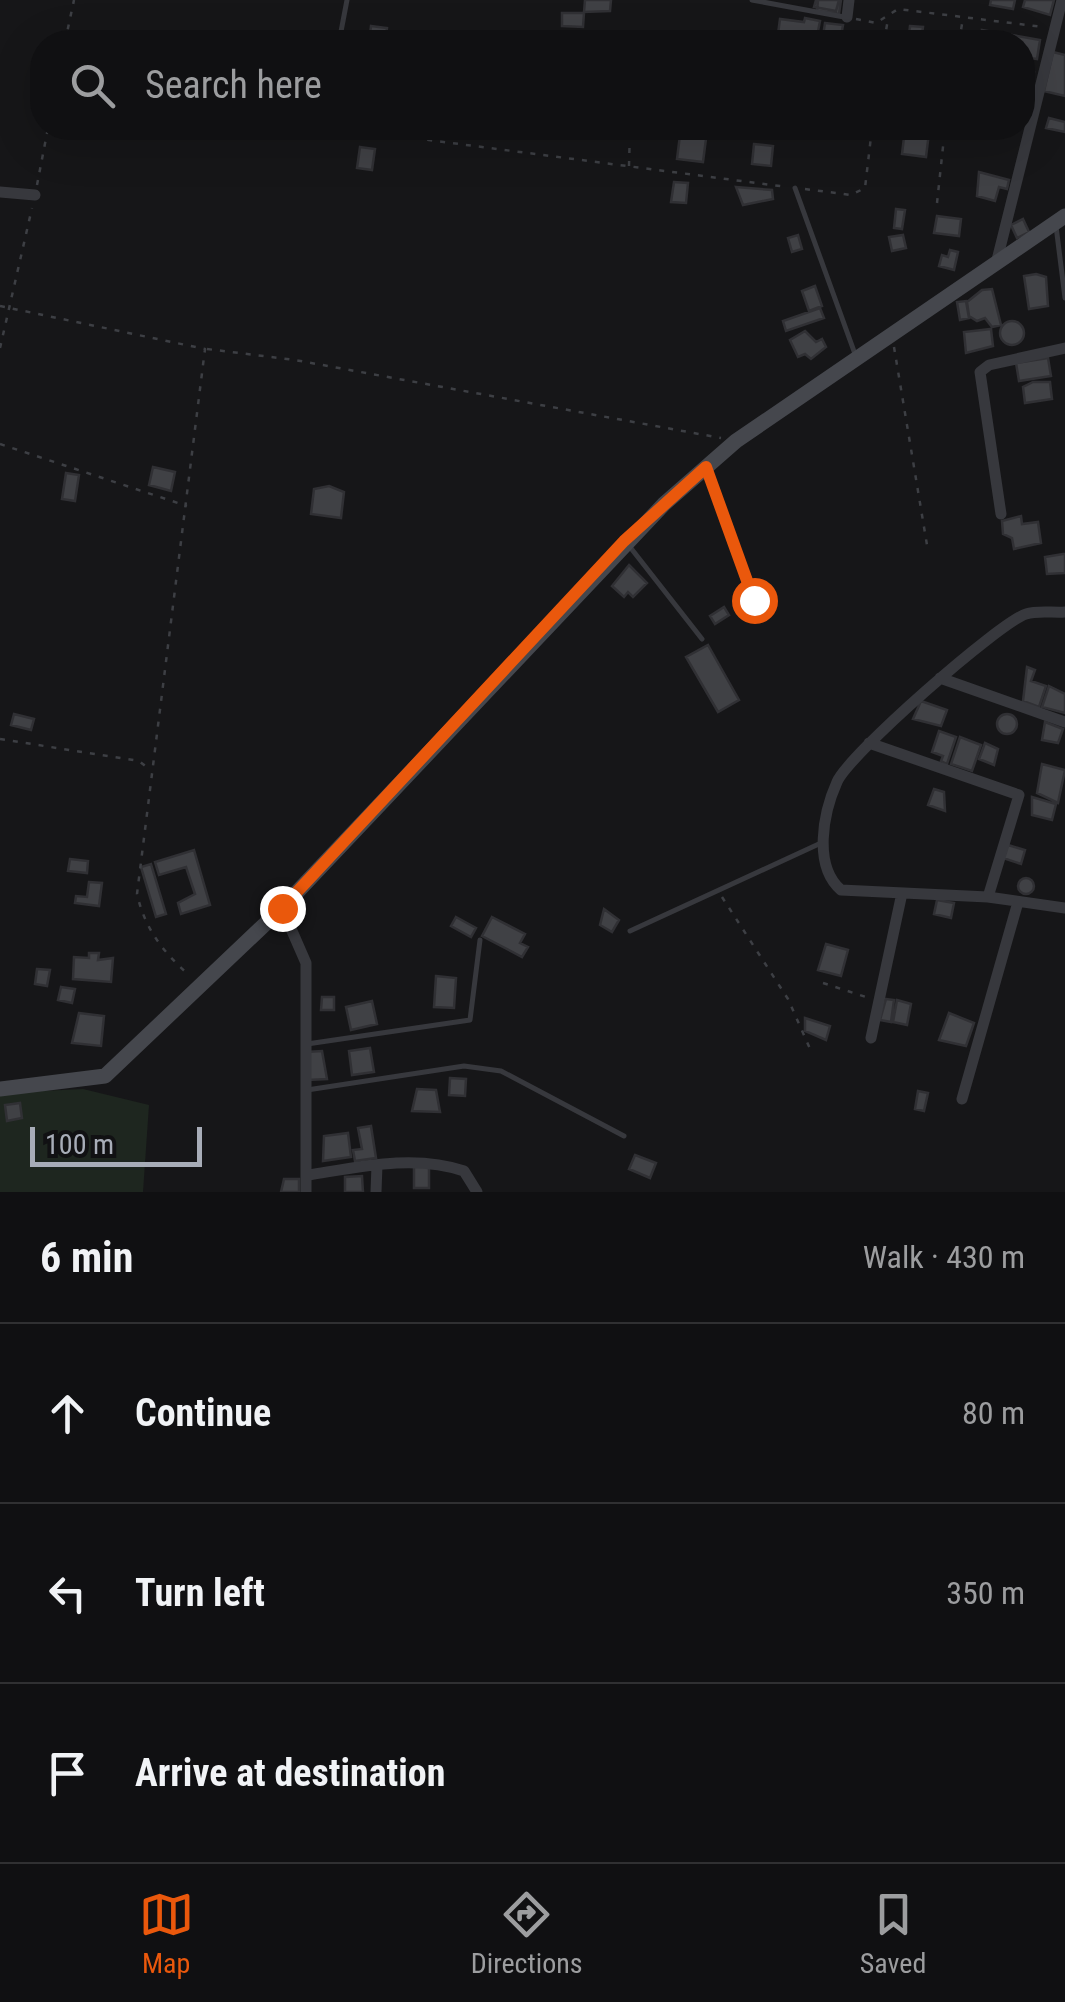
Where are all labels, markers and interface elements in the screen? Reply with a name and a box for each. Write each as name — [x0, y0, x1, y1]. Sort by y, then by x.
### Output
search box — [30, 30, 1035, 140]
icon: search — [65, 58, 120, 113]
text: Search here — [145, 63, 322, 107]
route start — [732, 578, 778, 624]
route end — [260, 886, 306, 932]
scale bar — [30, 1122, 202, 1166]
text: 100 m — [45, 1128, 114, 1161]
text: 6 min — [40, 1233, 133, 1282]
text: Walk · 430 m — [863, 1238, 1025, 1276]
icon: ahead — [40, 1386, 95, 1441]
text: Continue — [135, 1391, 271, 1435]
text: 80 m — [962, 1394, 1025, 1432]
icon: left — [40, 1566, 95, 1621]
text: Turn left — [135, 1571, 265, 1615]
text: 350 m — [946, 1574, 1025, 1612]
icon: arrive — [40, 1746, 95, 1801]
text: Arrive at destination — [135, 1751, 445, 1795]
tab: Map — [139, 1887, 194, 1980]
tab: Directions — [471, 1887, 583, 1980]
tab: Saved — [860, 1887, 926, 1980]

